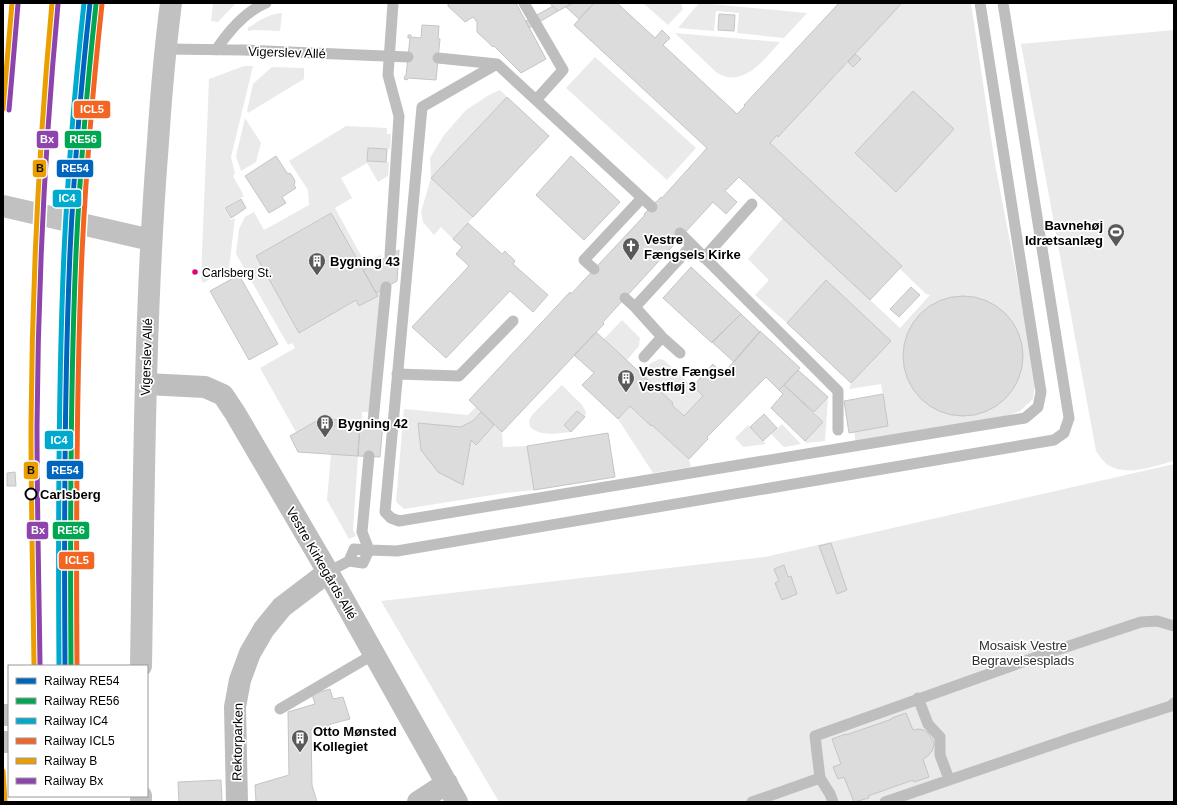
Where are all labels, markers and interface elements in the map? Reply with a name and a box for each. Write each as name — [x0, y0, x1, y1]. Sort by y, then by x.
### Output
street label: Vigerslev Allé — [248, 44, 326, 61]
line badge: ICL5 — [73, 100, 111, 119]
text: ICL5 — [80, 103, 104, 115]
line badge: Bx — [36, 130, 59, 149]
line badge: RE56 — [64, 130, 102, 149]
text: Bx — [40, 133, 55, 145]
text: RE56 — [69, 133, 97, 145]
line badge: B — [32, 159, 47, 178]
line badge: RE54 — [56, 159, 94, 178]
text: B — [36, 162, 44, 174]
text: RE54 — [61, 162, 90, 174]
line badge: IC4 — [52, 189, 82, 208]
text: IC4 — [58, 192, 76, 204]
place label: Bavnehøj Idrætsanlæg — [1025, 218, 1103, 248]
sports icon: Bavnehøj Idrætsanlæg — [1106, 222, 1126, 247]
place label: Vestre Fængsels Kirke — [644, 232, 741, 262]
church icon: Vestre Fængsels Kirke — [621, 236, 641, 261]
building icon: Bygning 43 — [307, 251, 327, 276]
place label: Bygning 43 — [330, 254, 400, 269]
place label: Carlsberg St. — [202, 266, 272, 280]
marker: Carlsberg St. — [190, 267, 200, 277]
street label: Vigerslev Allé — [138, 318, 155, 396]
place label: Vestre Fængsel Vestfløj 3 — [639, 364, 735, 394]
building icon: Vestre Fængsel Vestfløj 3 — [616, 368, 636, 393]
building icon: Bygning 42 — [315, 413, 335, 438]
place label: Bygning 42 — [338, 416, 408, 431]
line badge: IC4 — [44, 430, 74, 450]
text: IC4 — [50, 434, 68, 446]
line badge: RE54 — [46, 460, 84, 480]
line badge: B — [23, 461, 39, 480]
text: B — [27, 464, 35, 476]
text: RE54 — [51, 464, 80, 476]
marker: Carlsberg — [24, 487, 38, 501]
place label: Carlsberg — [40, 487, 101, 502]
street label: Vestre Kirkegårds Allé — [283, 504, 360, 622]
line badge: Bx — [26, 521, 49, 540]
line badge: RE56 — [52, 521, 90, 540]
text: Bx — [31, 524, 46, 536]
text: RE56 — [57, 524, 85, 536]
line badge: ICL5 — [58, 551, 95, 570]
text: ICL5 — [65, 554, 89, 566]
park label: Mosaisk Vestre Begravelsesplads — [972, 638, 1075, 668]
legend — [8, 665, 148, 797]
text: Railway RE54 — [44, 674, 120, 688]
text: Railway RE56 — [44, 694, 120, 708]
street label: Rektorparken — [229, 703, 246, 781]
text: Railway IC4 — [44, 714, 108, 728]
place label: Otto Mønsted Kollegiet — [313, 724, 397, 754]
building icon: Otto Mønsted Kollegiet — [290, 728, 310, 753]
text: Railway ICL5 — [44, 734, 115, 748]
text: Railway B — [44, 754, 97, 768]
text: Railway Bx — [44, 774, 103, 788]

